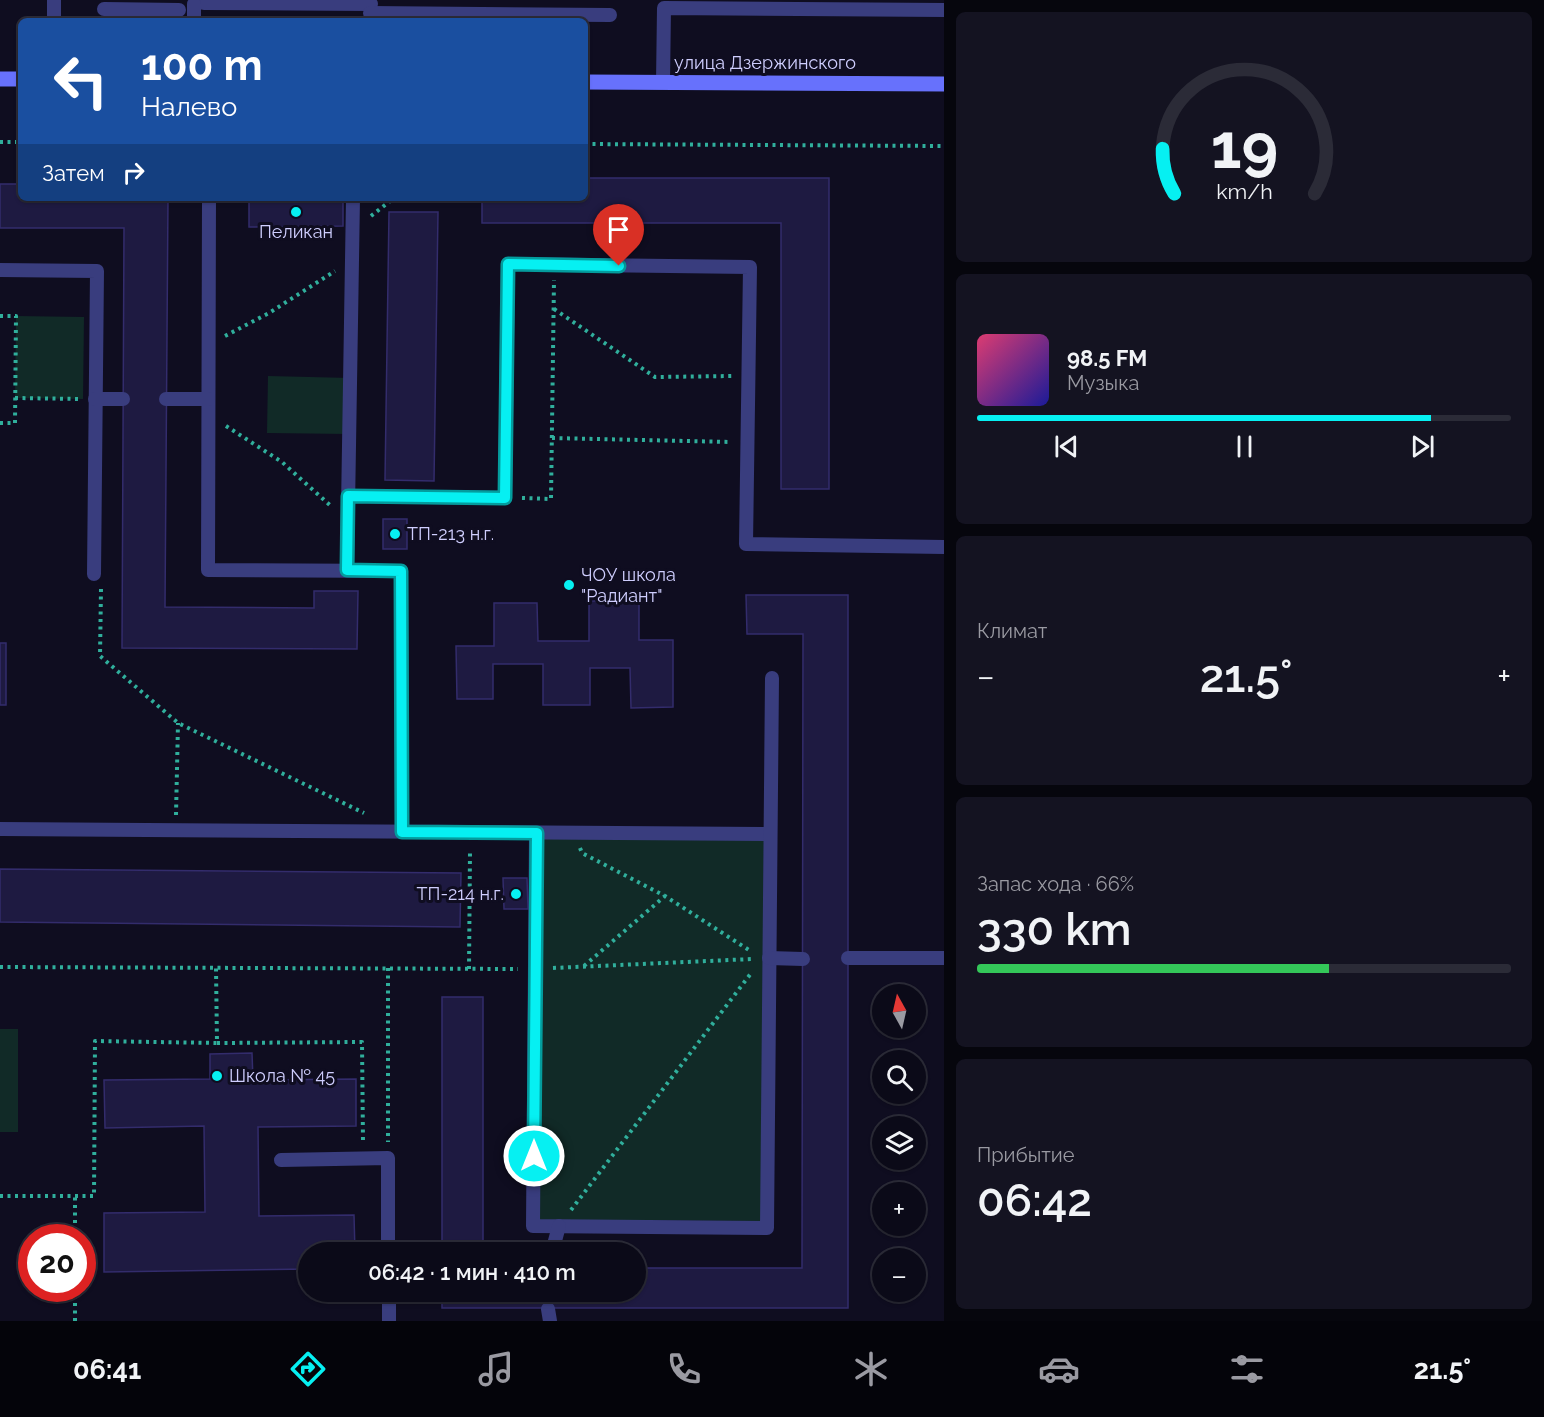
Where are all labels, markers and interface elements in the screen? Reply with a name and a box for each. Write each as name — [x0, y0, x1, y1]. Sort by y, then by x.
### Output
text: 100 m — [141, 41, 263, 90]
icon: left — [42, 42, 120, 120]
street label: улица Дзержинского — [674, 52, 856, 73]
text: Налево — [141, 91, 237, 122]
text: 19 — [1210, 109, 1278, 183]
icon: right — [117, 156, 150, 189]
text: Затем — [42, 160, 105, 186]
text: km/h — [1216, 179, 1272, 204]
pin — [593, 204, 644, 266]
marker: Пеликан — [289, 205, 303, 219]
icon: arrive — [602, 213, 635, 246]
place label: Пеликан — [259, 221, 333, 242]
text: 98.5 FM — [1067, 345, 1147, 371]
text: Музыка — [1067, 371, 1139, 395]
icon: previous — [1050, 430, 1083, 463]
icon: pause — [1228, 430, 1261, 463]
icon: next — [1406, 430, 1439, 463]
place label: ТП-213 н.г. — [407, 523, 494, 544]
marker: ТП-213 н.г. — [388, 527, 402, 541]
place label: ЧОУ школа "Радиант" — [581, 564, 676, 606]
marker: ЧОУ школа "Радиант" — [562, 578, 576, 592]
text: Климат — [977, 619, 1047, 643]
text: 21.5° — [1200, 650, 1292, 703]
text: − — [977, 657, 995, 696]
text: + — [1497, 657, 1511, 696]
text: Запас хода · 66% — [977, 872, 1134, 896]
place label: ТП-214 н.г. — [417, 883, 504, 904]
marker: ТП-214 н.г. — [509, 887, 523, 901]
text: 330 km — [977, 903, 1132, 956]
north arrow — [872, 984, 926, 1038]
map controls — [872, 984, 926, 1302]
button: search — [872, 1050, 926, 1104]
place label: Школа № 45 — [229, 1065, 335, 1086]
marker: Школа № 45 — [210, 1069, 224, 1083]
button: layers — [872, 1116, 926, 1170]
position arrow — [502, 1124, 566, 1188]
text: Прибытие — [977, 1143, 1074, 1167]
text: 06:42 — [977, 1174, 1092, 1227]
button: + — [872, 1182, 926, 1236]
speed limit sign: 20 — [18, 1224, 96, 1302]
button: − — [872, 1248, 926, 1302]
text: 06:42 · 1 мин · 410 m — [368, 1259, 576, 1285]
icon: directions — [287, 1348, 329, 1390]
icon: music — [475, 1348, 517, 1390]
icon: phone — [663, 1348, 705, 1390]
icon: climate — [850, 1348, 892, 1390]
icon: car — [1038, 1348, 1080, 1390]
icon: filters — [1226, 1348, 1268, 1390]
text: 06:41 — [73, 1354, 141, 1385]
text: 21.5° — [1414, 1354, 1471, 1385]

